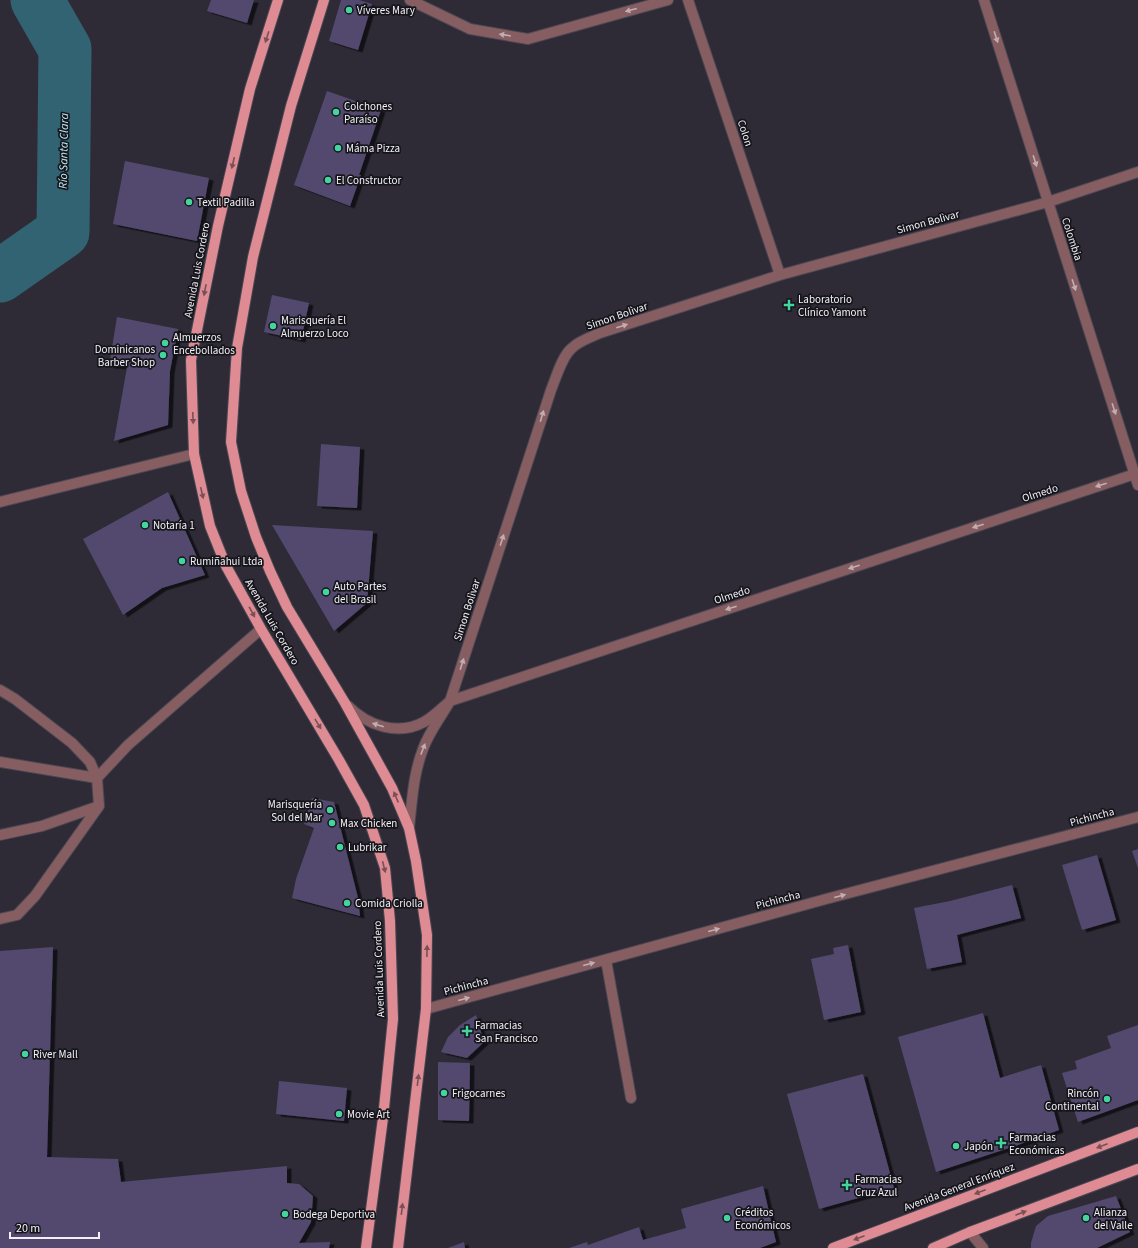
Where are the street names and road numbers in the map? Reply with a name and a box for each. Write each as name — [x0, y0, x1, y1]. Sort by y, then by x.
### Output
street label: Colon — [734, 118, 756, 148]
street label: Simon Bolìvar — [895, 206, 961, 238]
street label: Colombia — [1058, 216, 1086, 262]
street label: Avenida Luis Cordero — [180, 221, 214, 319]
street label: Simon Bolìvar — [584, 298, 650, 334]
street label: Olmedo — [1020, 480, 1060, 506]
street label: Avenida Luis Cordero — [241, 576, 303, 668]
street label: Simon Bolìvar — [450, 577, 484, 643]
street label: Olmedo — [712, 582, 752, 608]
street label: Pichincha — [1068, 804, 1116, 830]
street label: Pichincha — [754, 887, 802, 913]
street label: Avenida Luis Cordero — [370, 920, 388, 1018]
street label: Pichincha — [442, 973, 490, 999]
street label: Avenida General Enríquez — [902, 1159, 1017, 1215]

